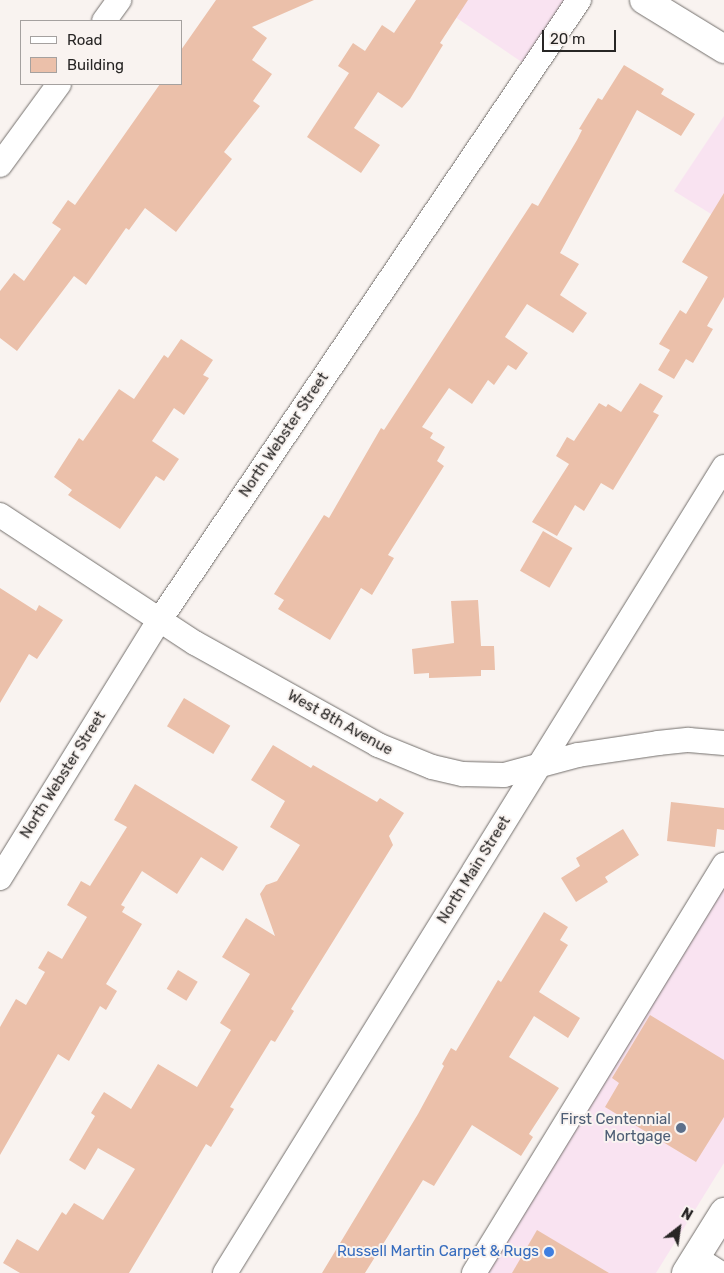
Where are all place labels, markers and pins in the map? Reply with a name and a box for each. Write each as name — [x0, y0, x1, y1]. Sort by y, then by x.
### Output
place label: First Centennial Mortgage — [560, 1110, 671, 1145]
marker: First Centennial Mortgage — [675, 1122, 687, 1134]
place label: Russell Martin Carpet & Rugs — [337, 1243, 539, 1261]
marker: Russell Martin Carpet & Rugs — [543, 1246, 555, 1258]

